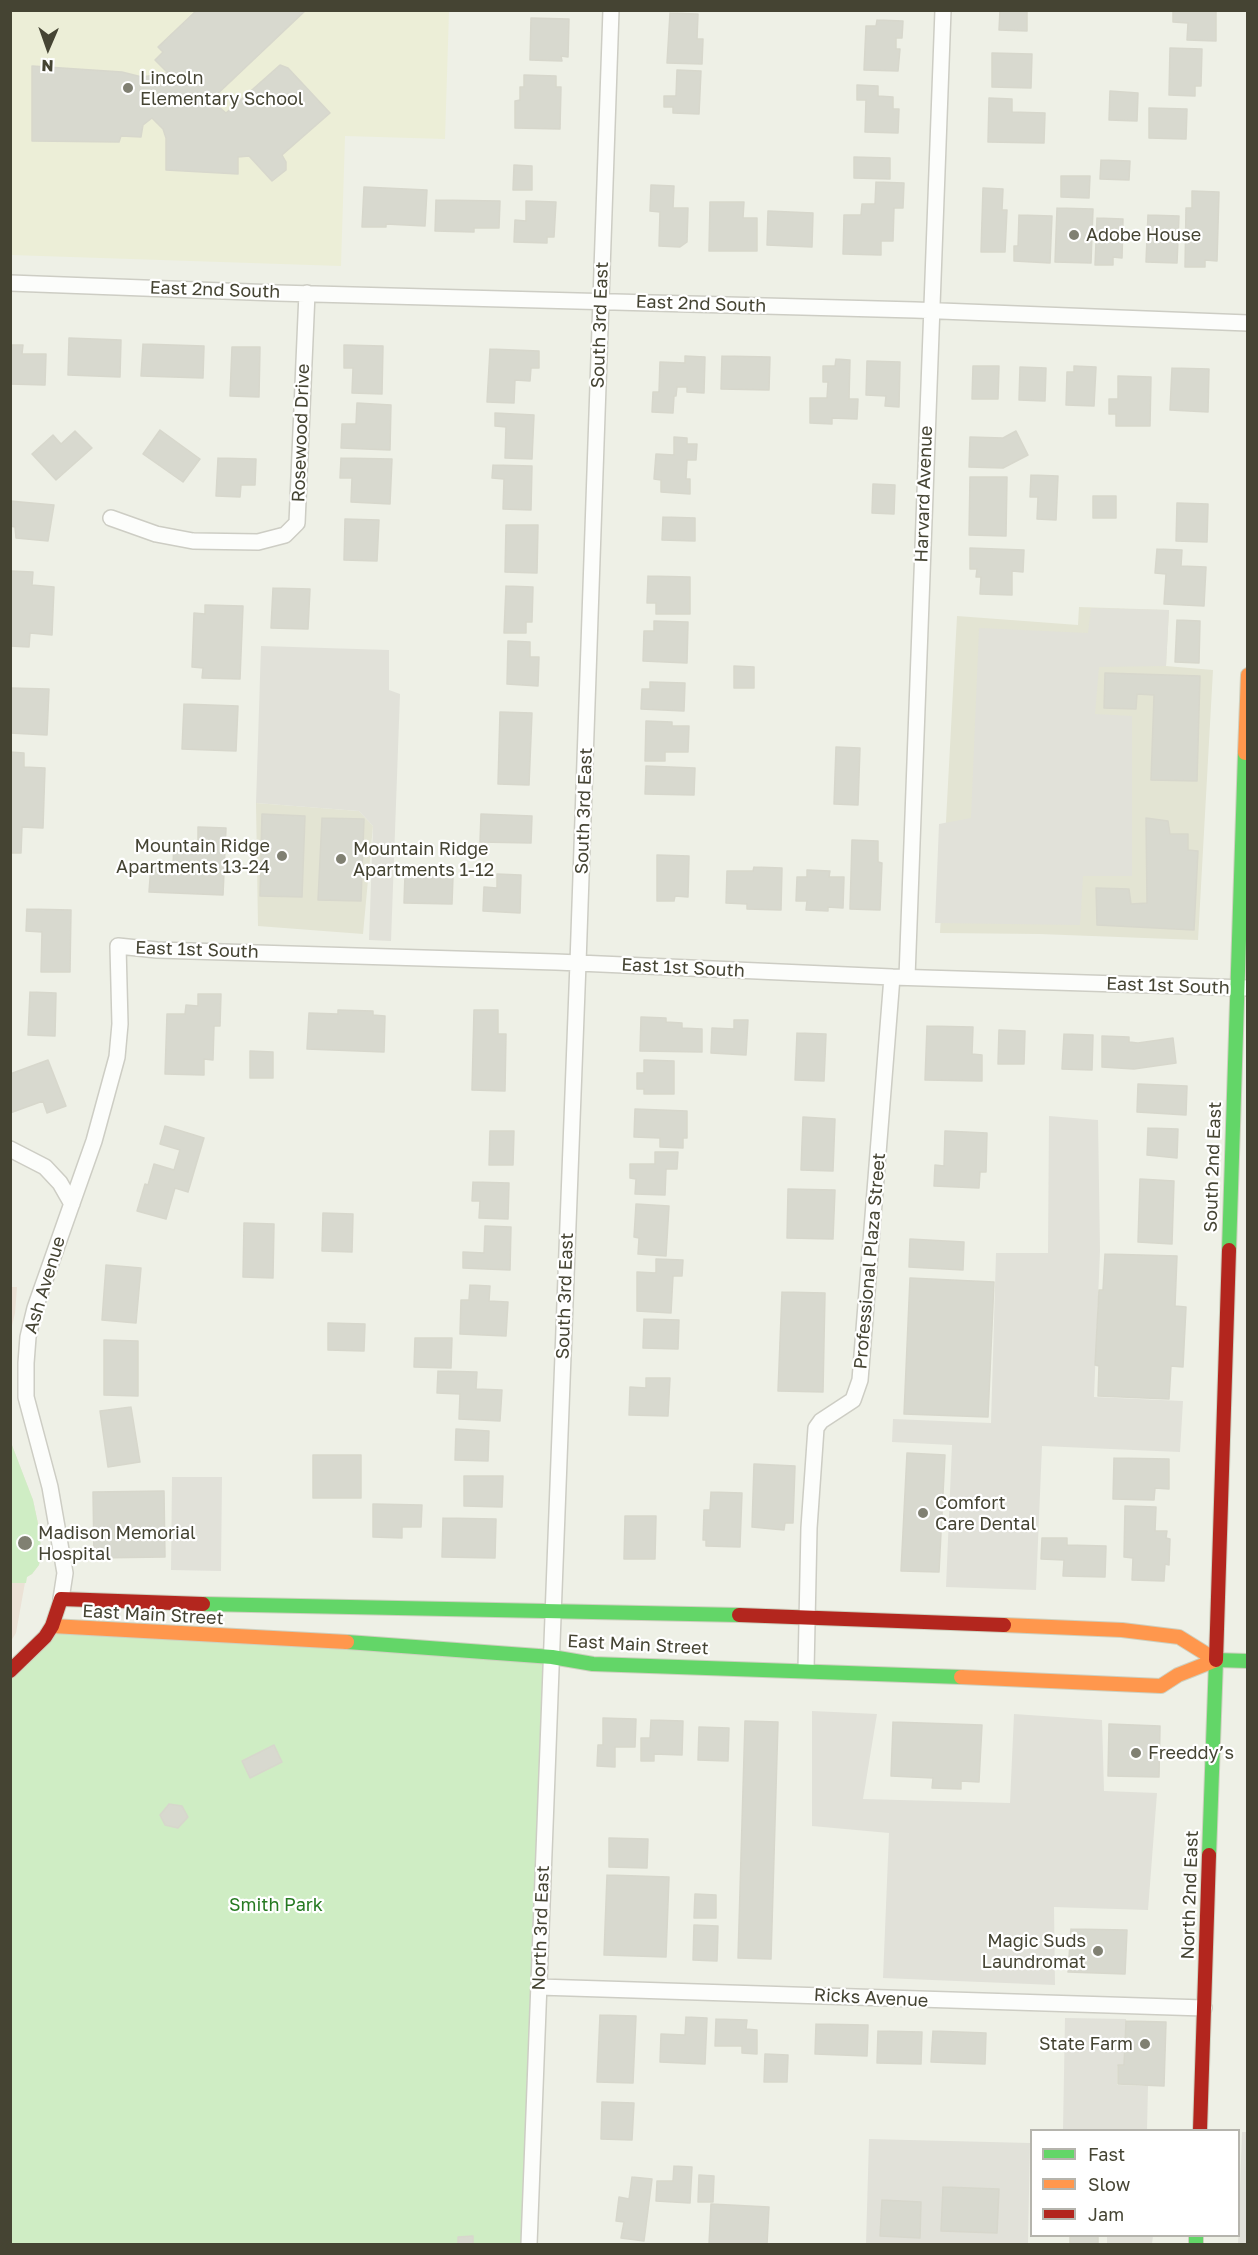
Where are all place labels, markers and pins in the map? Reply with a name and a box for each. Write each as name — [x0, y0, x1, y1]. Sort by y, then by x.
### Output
place label: Lincoln Elementary School — [140, 67, 304, 110]
marker: Lincoln Elementary School — [121, 81, 135, 95]
place label: Adobe House — [1086, 224, 1201, 246]
marker: Adobe House — [1067, 228, 1081, 242]
place label: Mountain Ridge Apartments 13-24 — [116, 835, 270, 878]
place label: Mountain Ridge Apartments 1-12 — [353, 838, 494, 880]
marker: Mountain Ridge Apartments 13-24 — [275, 849, 289, 863]
marker: Mountain Ridge Apartments 1-12 — [334, 852, 348, 866]
place label: Comfort Care Dental — [935, 1492, 1036, 1534]
marker: Comfort Care Dental — [916, 1506, 930, 1520]
place label: Madison Memorial Hospital — [38, 1522, 196, 1564]
marker: Madison Memorial Hospital — [16, 1534, 34, 1552]
place label: Freeddy’s — [1148, 1742, 1234, 1764]
marker: Freeddy’s — [1129, 1746, 1143, 1760]
place label: Magic Suds Laundromat — [982, 1930, 1086, 1972]
marker: Magic Suds Laundromat — [1091, 1944, 1105, 1958]
place label: State Farm — [1039, 2033, 1133, 2055]
marker: State Farm — [1138, 2037, 1152, 2051]

